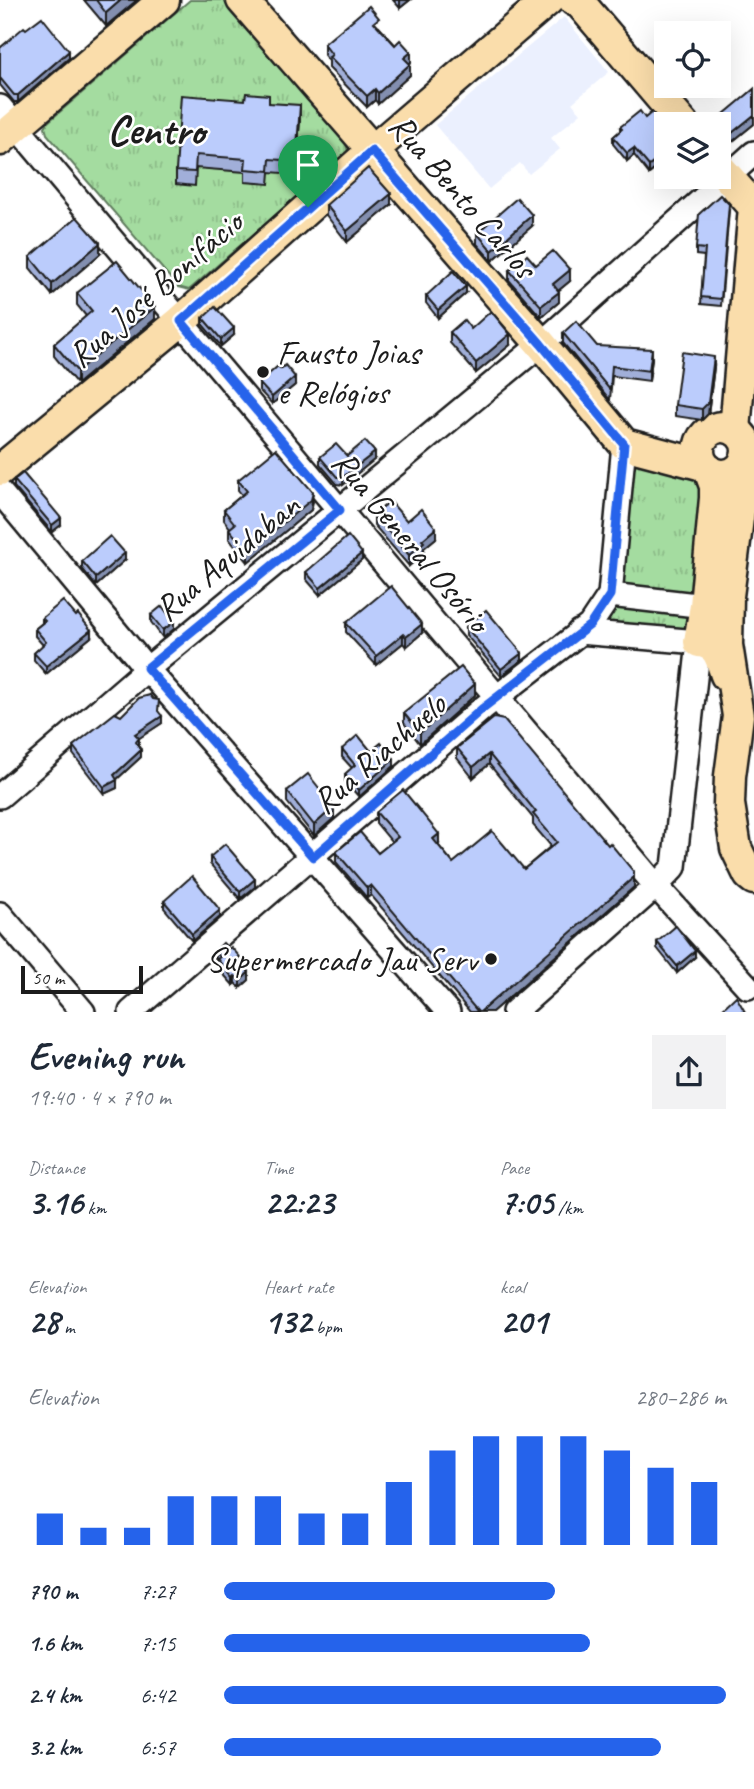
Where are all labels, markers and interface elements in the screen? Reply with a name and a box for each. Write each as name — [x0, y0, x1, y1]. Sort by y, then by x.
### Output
map controls — [654, 21, 731, 189]
button: locate — [654, 21, 731, 98]
district label: Centro — [107, 104, 209, 157]
street label: Rua Bento Carlos — [379, 104, 549, 290]
button: layers — [654, 112, 731, 189]
pin — [278, 135, 338, 207]
icon: arrive — [289, 146, 327, 184]
street label: Rua José Bonifácio — [58, 198, 255, 377]
place label: Fausto Joias e Relógios — [277, 330, 423, 415]
marker: Fausto Joias e Relógios — [255, 364, 271, 380]
street label: Rua General Osório — [322, 441, 503, 644]
street label: Rua Aquidaban — [145, 482, 310, 631]
street label: Rua Riachuelo — [303, 681, 457, 824]
place label: Supermercado Jau Serv — [206, 937, 479, 982]
marker: Supermercado Jau Serv — [483, 951, 499, 967]
scale bar — [21, 963, 144, 995]
text: 50 m — [32, 966, 64, 990]
text: Evening run — [28, 1033, 184, 1080]
button: share — [652, 1035, 726, 1109]
text: 19:40 · 4 × 790 m — [28, 1083, 171, 1112]
text: Distance — [28, 1156, 85, 1180]
text: Time — [264, 1156, 293, 1180]
text: Pace — [500, 1156, 529, 1180]
text: 3.16 — [28, 1180, 83, 1225]
text: 22:23 — [264, 1180, 334, 1225]
text: 7:05 — [500, 1180, 553, 1225]
text: km — [83, 1196, 106, 1220]
text: /km — [553, 1196, 583, 1220]
text: Elevation — [28, 1275, 86, 1299]
text: Heart rate — [264, 1275, 333, 1299]
text: kcal — [500, 1275, 525, 1299]
text: 28 — [28, 1299, 60, 1344]
text: 132 — [264, 1299, 311, 1344]
text: 201 — [500, 1299, 547, 1344]
text: m — [60, 1315, 75, 1339]
text: bpm — [311, 1315, 342, 1339]
text: Elevation — [28, 1383, 99, 1412]
text: 280–286 m — [635, 1383, 726, 1412]
text: 790 m — [28, 1577, 77, 1606]
text: 7:27 — [140, 1577, 176, 1606]
text: 1.6 km — [28, 1629, 82, 1658]
text: 7:15 — [140, 1629, 176, 1658]
text: 2.4 km — [28, 1681, 82, 1710]
text: 6:42 — [140, 1681, 176, 1710]
text: 3.2 km — [28, 1733, 82, 1762]
text: 6:57 — [140, 1733, 176, 1762]

